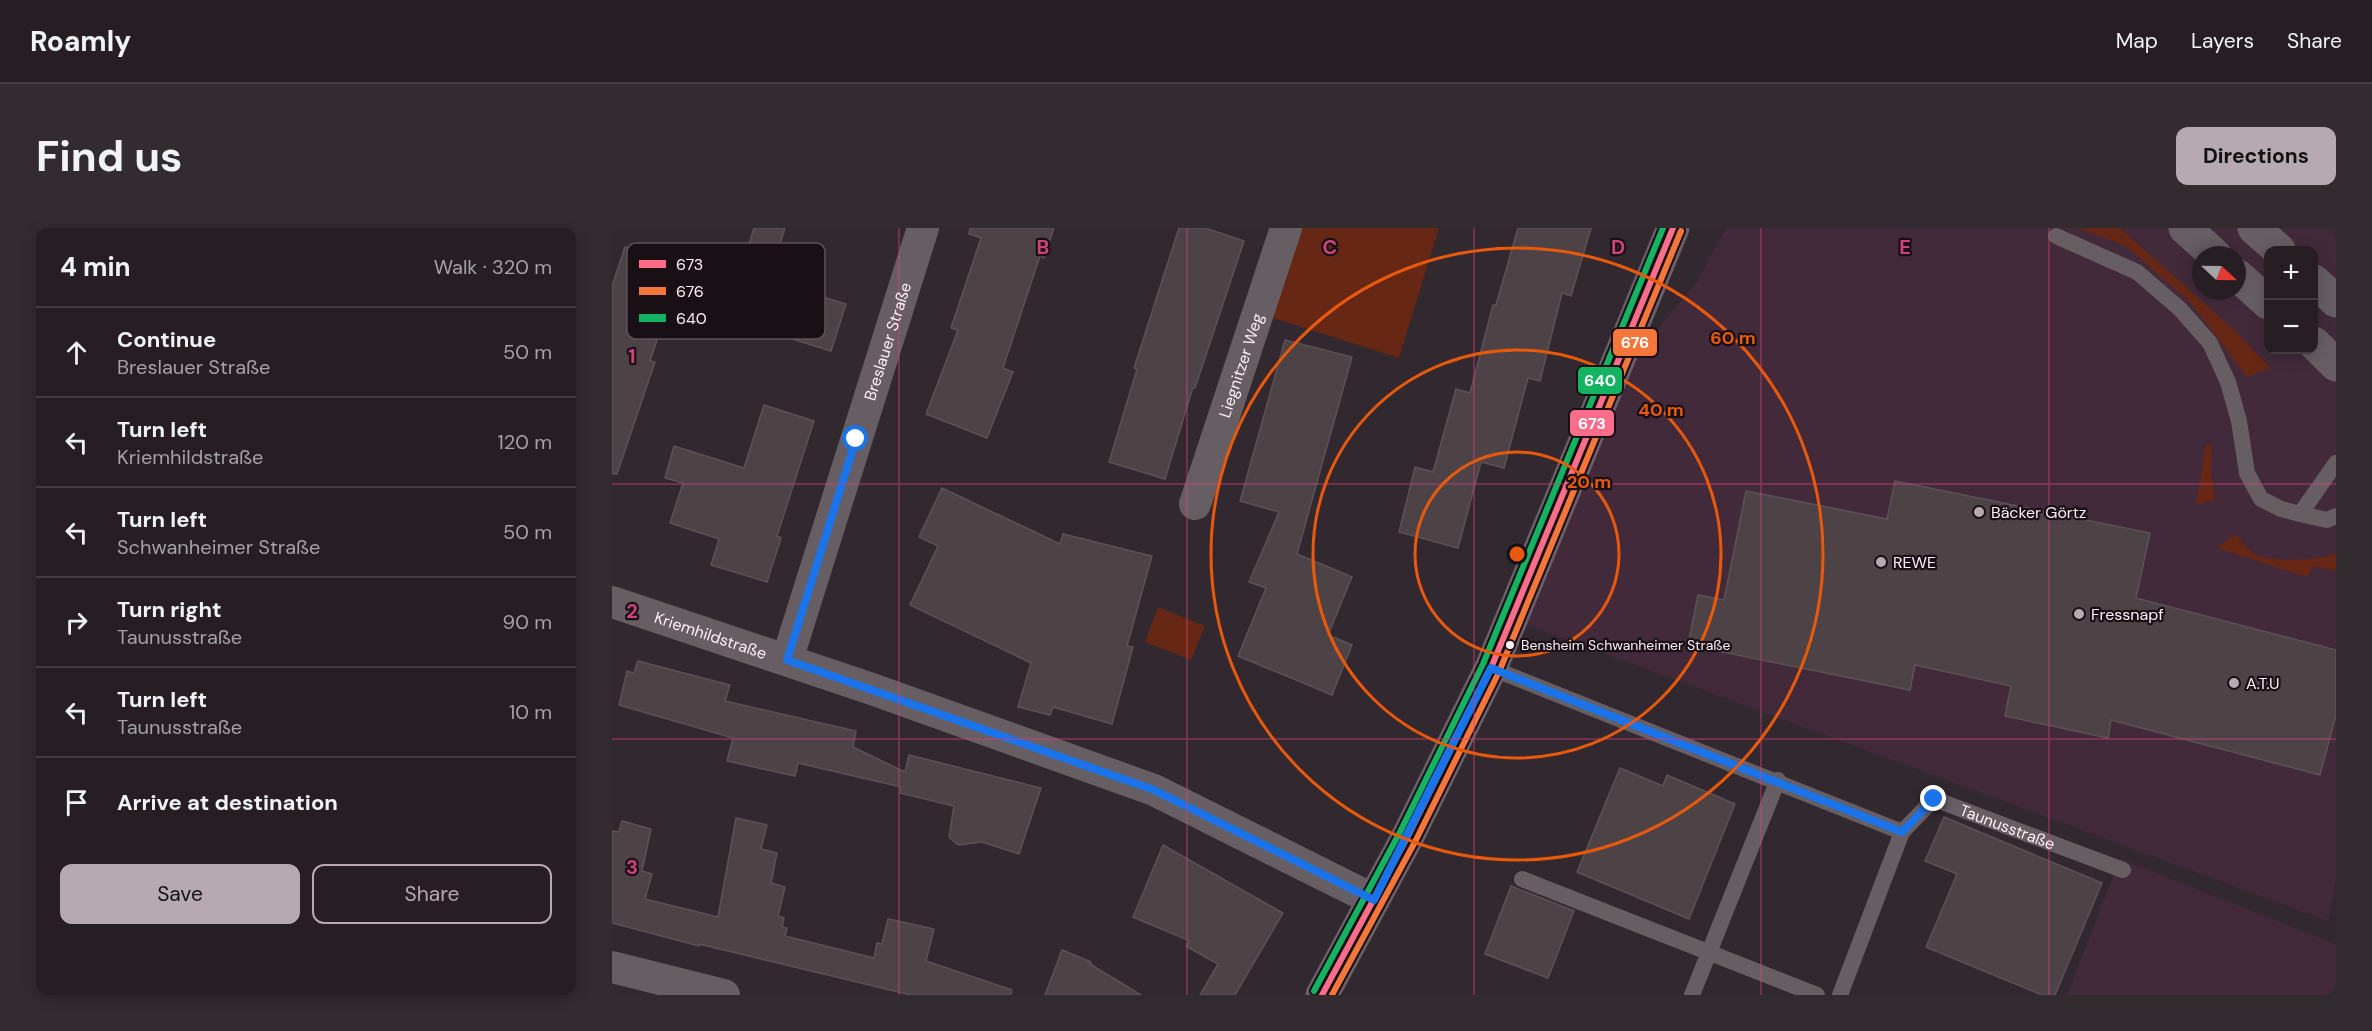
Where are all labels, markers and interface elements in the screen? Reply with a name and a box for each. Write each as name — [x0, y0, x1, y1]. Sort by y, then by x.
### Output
text: Roamly — [30, 23, 131, 60]
text: Map — [2116, 27, 2158, 55]
text: Layers — [2191, 27, 2254, 55]
text: Share — [2287, 27, 2342, 55]
button: Directions — [2176, 127, 2336, 185]
text: Find us — [36, 129, 182, 184]
text: B — [1037, 234, 1049, 260]
text: C — [1323, 234, 1337, 260]
text: D — [1611, 234, 1625, 260]
text: E — [1899, 234, 1911, 260]
legend — [627, 243, 825, 339]
north arrow — [2192, 246, 2246, 300]
map controls — [2264, 246, 2318, 354]
button: + — [2264, 246, 2318, 300]
text: 4 min — [60, 250, 131, 284]
text: Walk · 320 m — [434, 254, 552, 280]
text: 673 — [676, 254, 703, 275]
street label: Breslauer Straße — [859, 280, 916, 403]
text: 676 — [676, 281, 704, 302]
button: − — [2264, 300, 2318, 354]
text: 640 — [676, 308, 707, 329]
street label: Liegnitzer Weg — [1214, 310, 1268, 420]
text: Continue — [117, 325, 216, 354]
text: 60 m — [1710, 326, 1756, 350]
line badge: 676 — [1612, 328, 1658, 357]
text: 676 — [1621, 332, 1649, 353]
icon: ahead — [60, 336, 93, 369]
text: 50 m — [503, 339, 552, 365]
text: 1 — [628, 343, 636, 369]
text: Breslauer Straße — [117, 354, 270, 380]
line badge: 640 — [1577, 366, 1623, 395]
text: 640 — [1584, 370, 1616, 391]
text: 40 m — [1638, 398, 1684, 422]
line badge: 673 — [1569, 409, 1615, 437]
text: 673 — [1578, 413, 1606, 434]
text: Turn left — [117, 415, 207, 444]
route start — [842, 425, 868, 451]
icon: left — [60, 426, 93, 459]
text: 120 m — [498, 429, 552, 455]
text: Kriemhildstraße — [117, 444, 263, 470]
text: 20 m — [1567, 470, 1611, 494]
place label: Bäcker Görtz — [1991, 502, 2086, 523]
text: Turn left — [117, 505, 207, 534]
marker: Bäcker Görtz — [1972, 505, 1986, 519]
icon: left — [60, 516, 93, 549]
text: 50 m — [503, 519, 552, 545]
text: Schwanheimer Straße — [117, 534, 320, 560]
centre of rings — [1507, 544, 1527, 564]
place label: REWE — [1893, 552, 1936, 573]
marker: REWE — [1874, 555, 1888, 569]
text: Turn right — [117, 595, 222, 624]
text: 2 — [626, 598, 638, 624]
place label: Fressnapf — [2091, 604, 2164, 625]
icon: right — [60, 606, 93, 639]
street label: Kriemhildstraße — [652, 606, 770, 664]
marker: Fressnapf — [2072, 607, 2086, 621]
text: 90 m — [503, 609, 552, 635]
text: Taunusstraße — [117, 624, 242, 650]
place label: Bensheim Schwanheimer Straße — [1521, 636, 1730, 654]
marker: Bensheim Schwanheimer Straße — [1504, 639, 1516, 651]
place label: A.T.U — [2246, 673, 2280, 694]
marker: A.T.U — [2227, 676, 2241, 690]
text: Turn left — [117, 685, 207, 714]
icon: left — [60, 696, 93, 729]
text: 10 m — [509, 699, 552, 725]
text: Taunusstraße — [117, 714, 242, 740]
route end — [1920, 785, 1946, 811]
icon: arrive — [60, 786, 93, 819]
text: Arrive at destination — [117, 788, 338, 817]
street label: Taunusstraße — [1957, 799, 2058, 854]
text: 3 — [626, 854, 638, 880]
button: Save — [60, 864, 300, 924]
button: Share — [312, 864, 552, 924]

